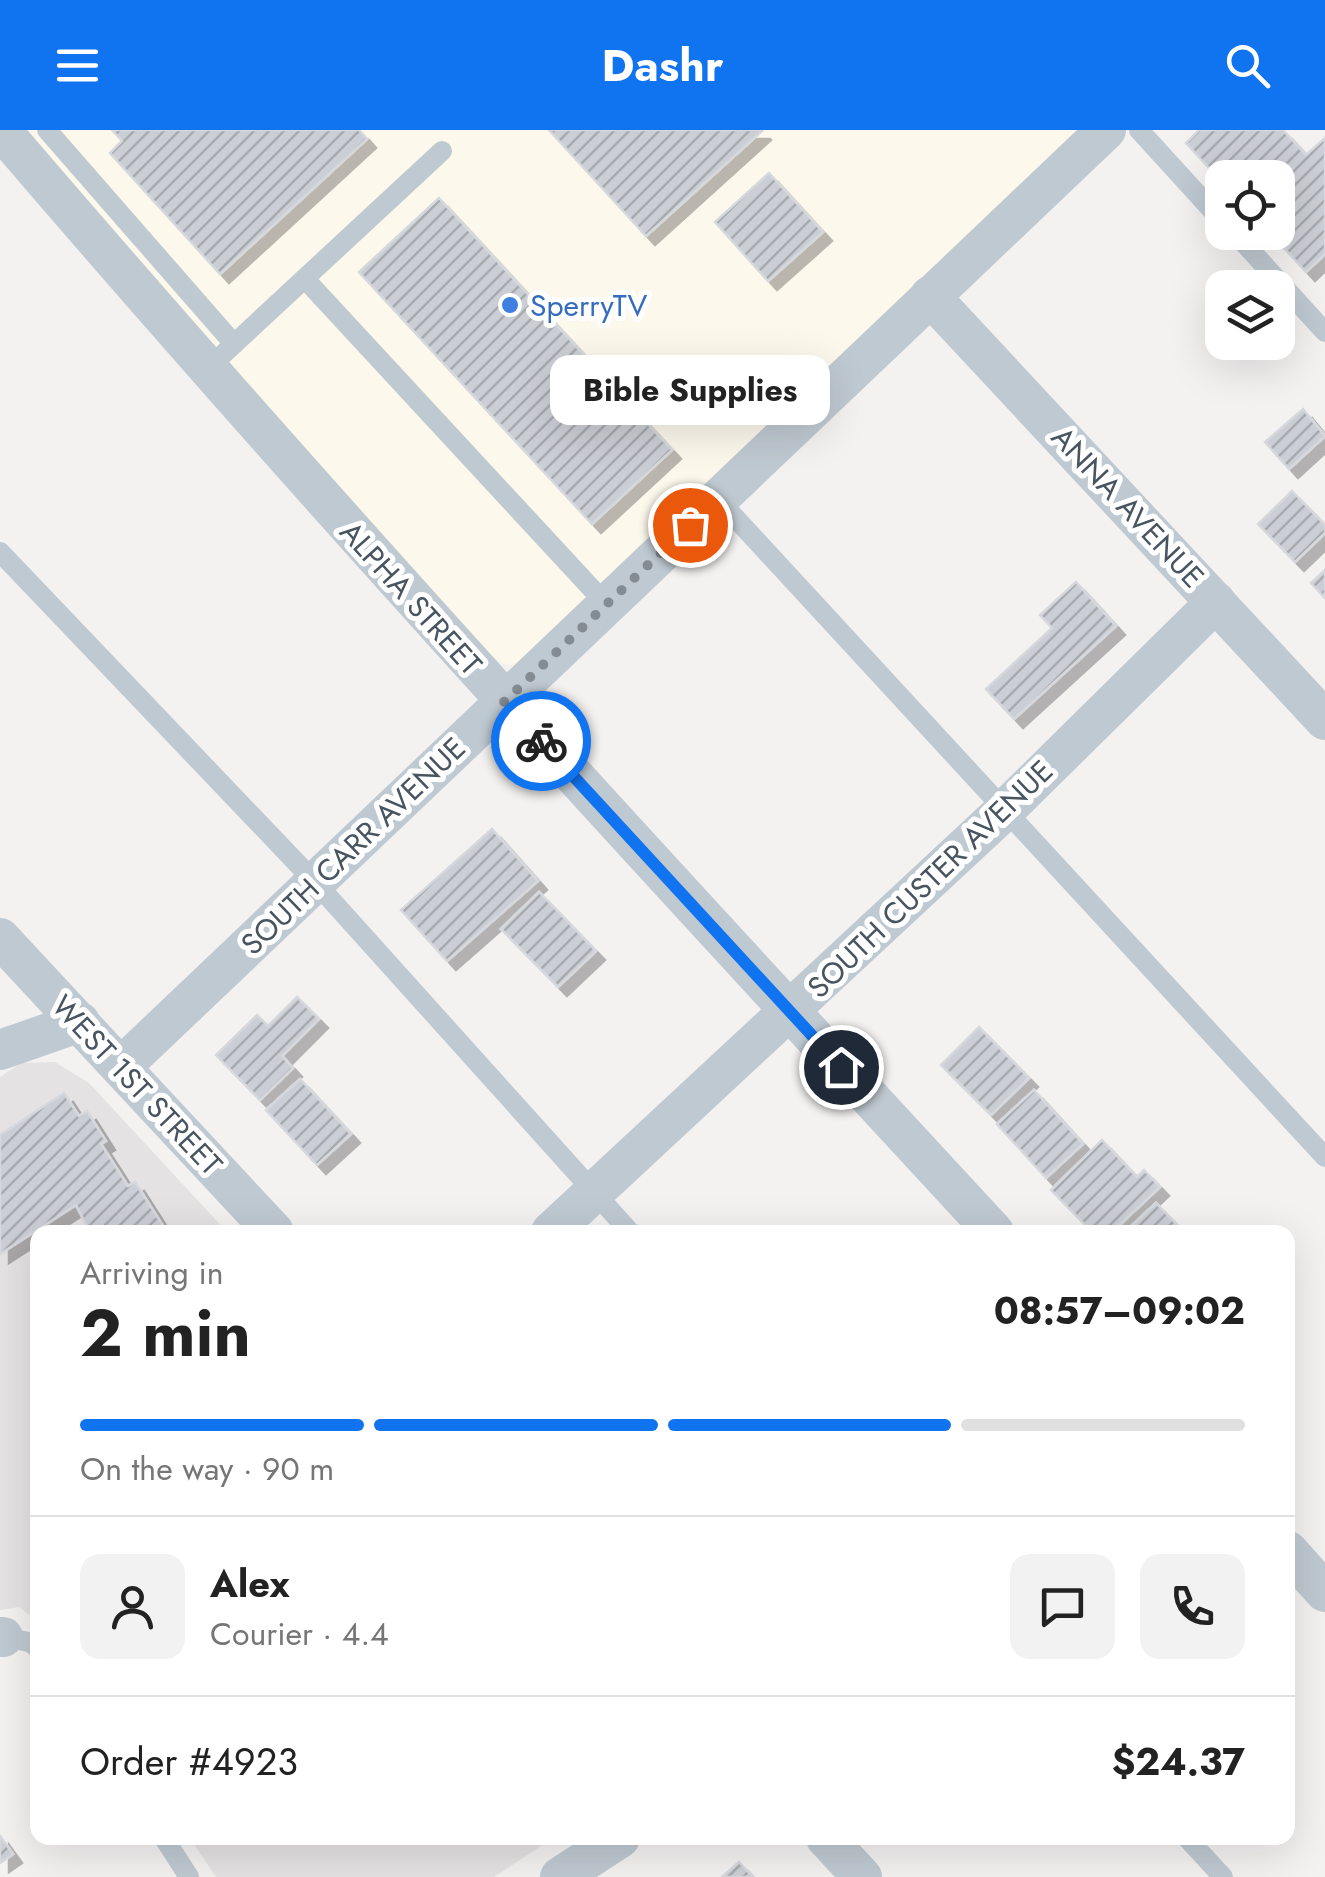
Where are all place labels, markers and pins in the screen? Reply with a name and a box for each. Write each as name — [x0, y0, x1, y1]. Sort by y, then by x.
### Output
place label: SperryTV — [530, 284, 648, 327]
marker: SperryTV — [499, 294, 521, 316]
callout: Bible Supplies — [550, 355, 830, 425]
pin — [648, 483, 733, 568]
pin — [799, 1025, 884, 1110]

